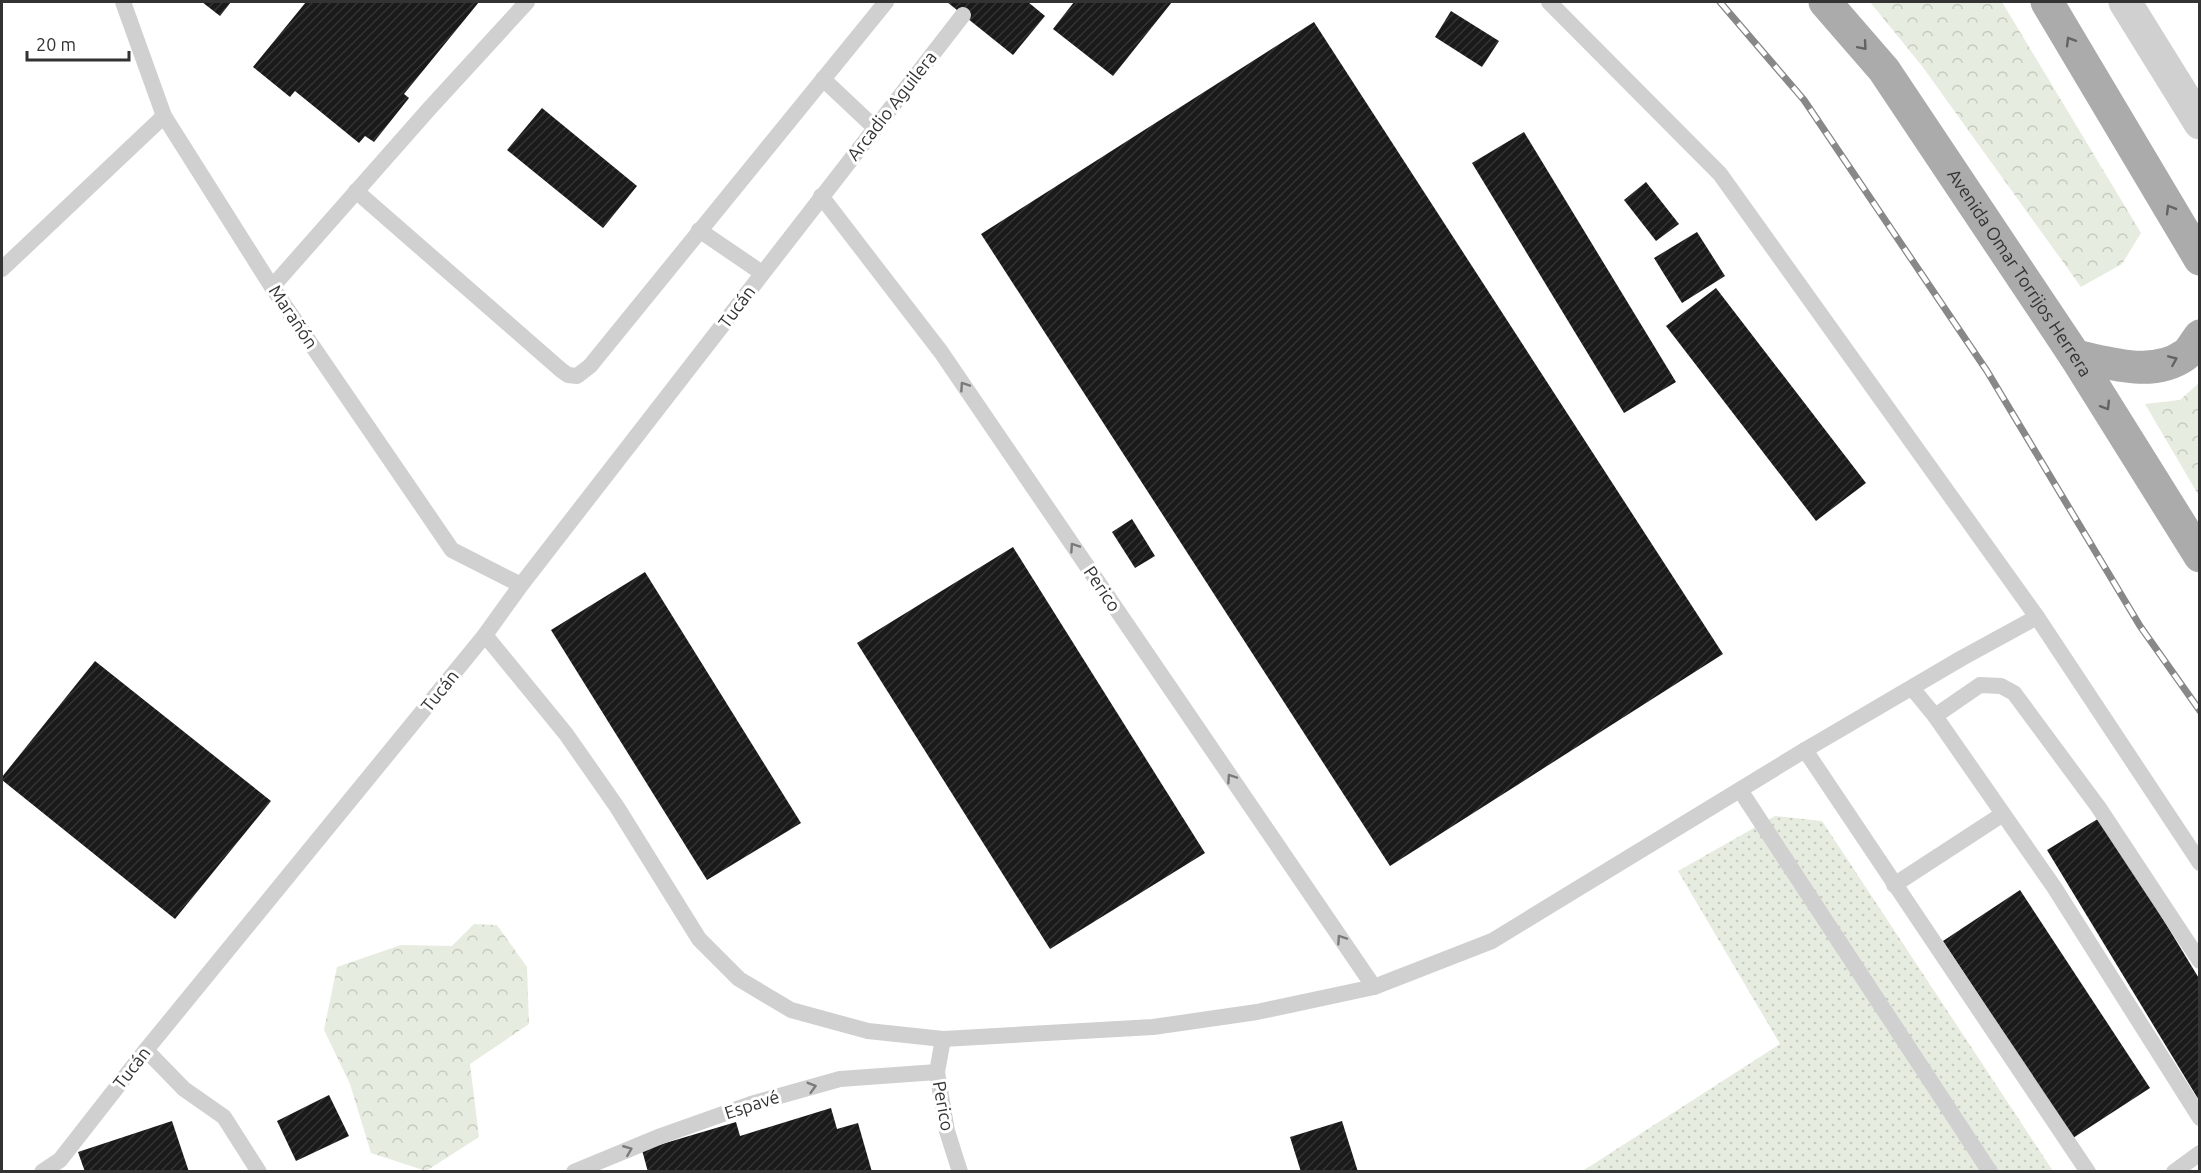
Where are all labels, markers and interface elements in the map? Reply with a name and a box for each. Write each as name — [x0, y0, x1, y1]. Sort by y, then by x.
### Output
scale bar — [27, 24, 129, 62]
text: 20 m — [36, 34, 76, 54]
one-way arrow — [2066, 37, 2078, 47]
one-way arrow — [1856, 39, 1867, 49]
street label: Arcadio Aguilera — [842, 47, 940, 164]
street label: Avenida Omar Torrijos Herrera — [1944, 165, 2096, 380]
one-way arrow — [2166, 205, 2177, 215]
street label: Marañón — [265, 281, 322, 352]
street label: Tucán — [714, 281, 759, 331]
one-way arrow — [2167, 355, 2178, 367]
one-way arrow — [960, 382, 971, 393]
one-way arrow — [2099, 399, 2110, 410]
one-way arrow — [1070, 543, 1081, 554]
street label: Perico — [1080, 562, 1125, 615]
street label: Tucán — [416, 666, 462, 715]
one-way arrow — [1227, 774, 1238, 785]
one-way arrow — [1337, 935, 1348, 946]
street label: Tucán — [109, 1042, 154, 1092]
street label: Perico — [930, 1079, 958, 1132]
one-way arrow — [806, 1082, 817, 1094]
street label: Espavé — [722, 1086, 782, 1122]
one-way arrow — [622, 1145, 633, 1157]

